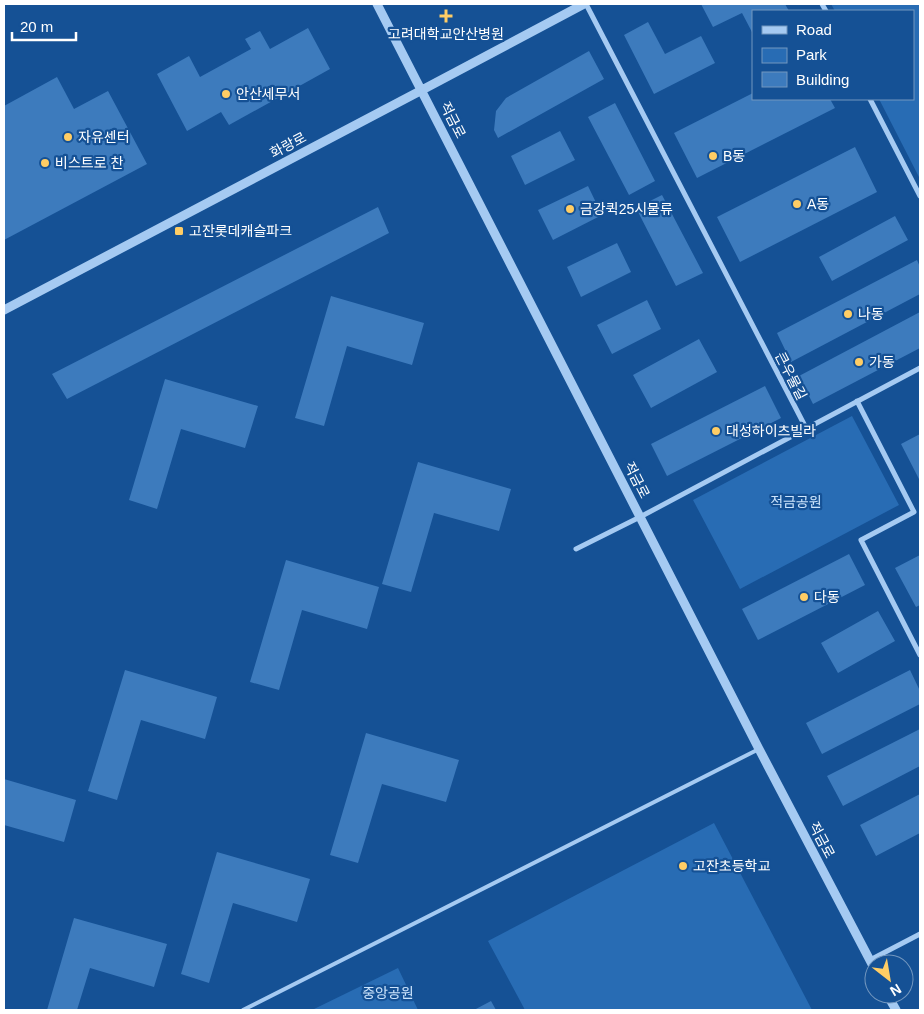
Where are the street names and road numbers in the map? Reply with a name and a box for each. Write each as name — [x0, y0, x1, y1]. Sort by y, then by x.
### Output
street label: 적금로 — [437, 99, 469, 141]
street label: 화랑로 — [267, 129, 309, 161]
street label: 큰우물길 — [772, 349, 810, 403]
street label: 적금로 — [621, 459, 653, 501]
street label: 적금로 — [806, 819, 838, 861]

